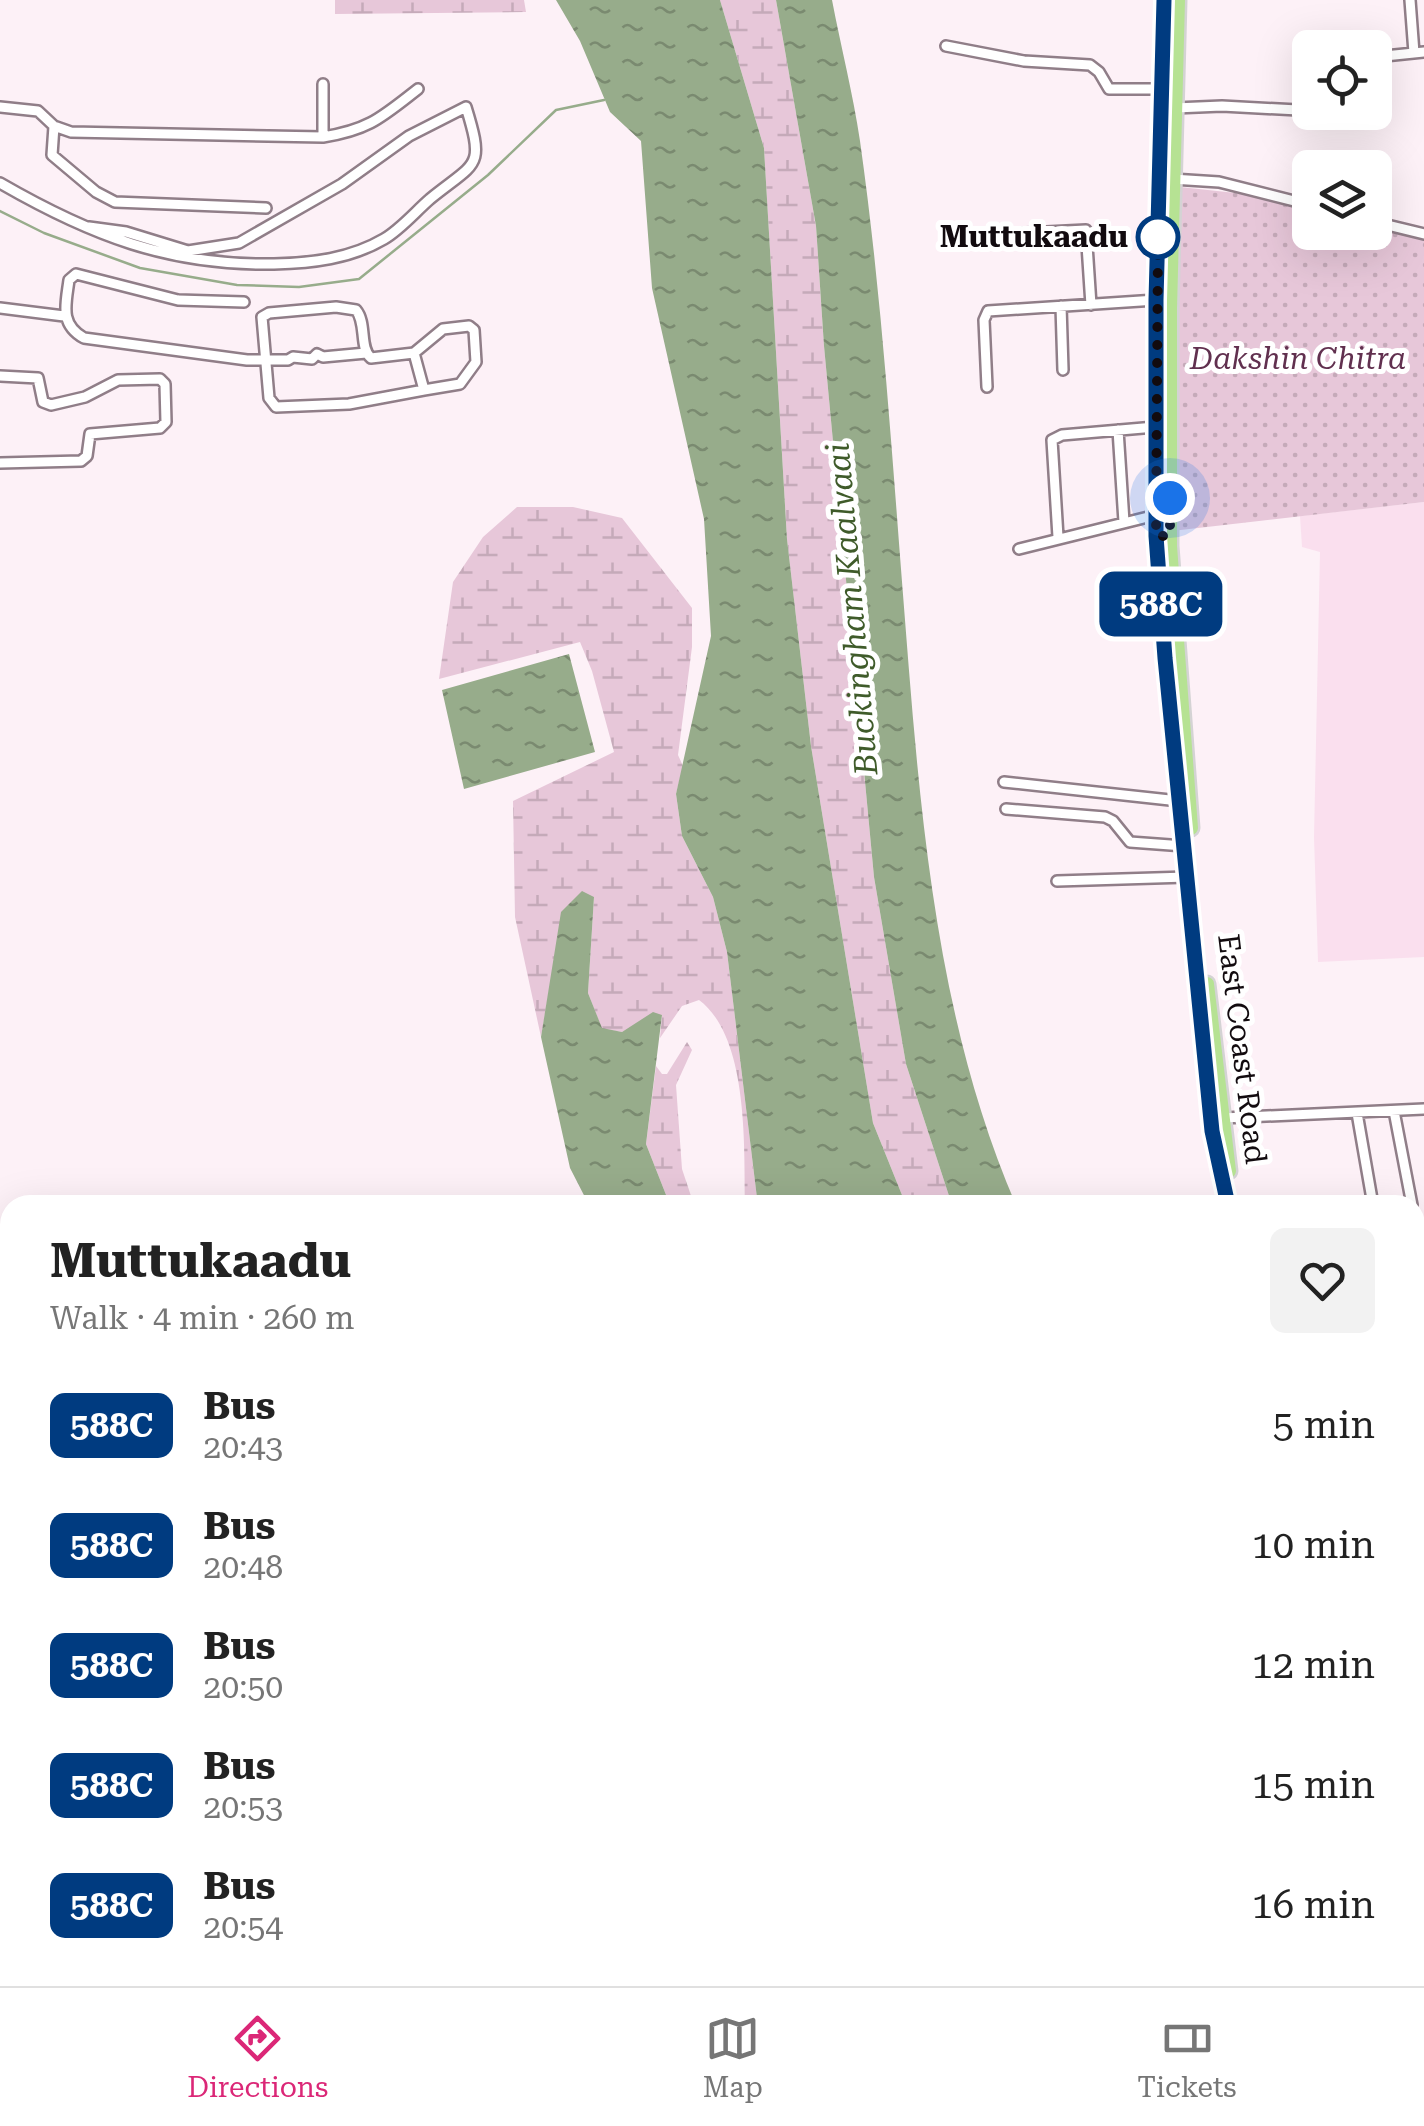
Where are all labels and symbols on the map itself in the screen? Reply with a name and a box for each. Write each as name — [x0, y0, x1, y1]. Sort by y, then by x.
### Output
marker: Muttukaadu — [1137, 216, 1179, 258]
place label: Muttukaadu — [940, 219, 1128, 254]
park label: Dakshin Chitra — [1189, 341, 1406, 376]
water label: Buckingham Kaalvaai — [819, 441, 886, 778]
your location — [1145, 473, 1195, 523]
line badge: 588C — [1091, 572, 1231, 636]
street label: East Coast Road — [1211, 932, 1274, 1166]

